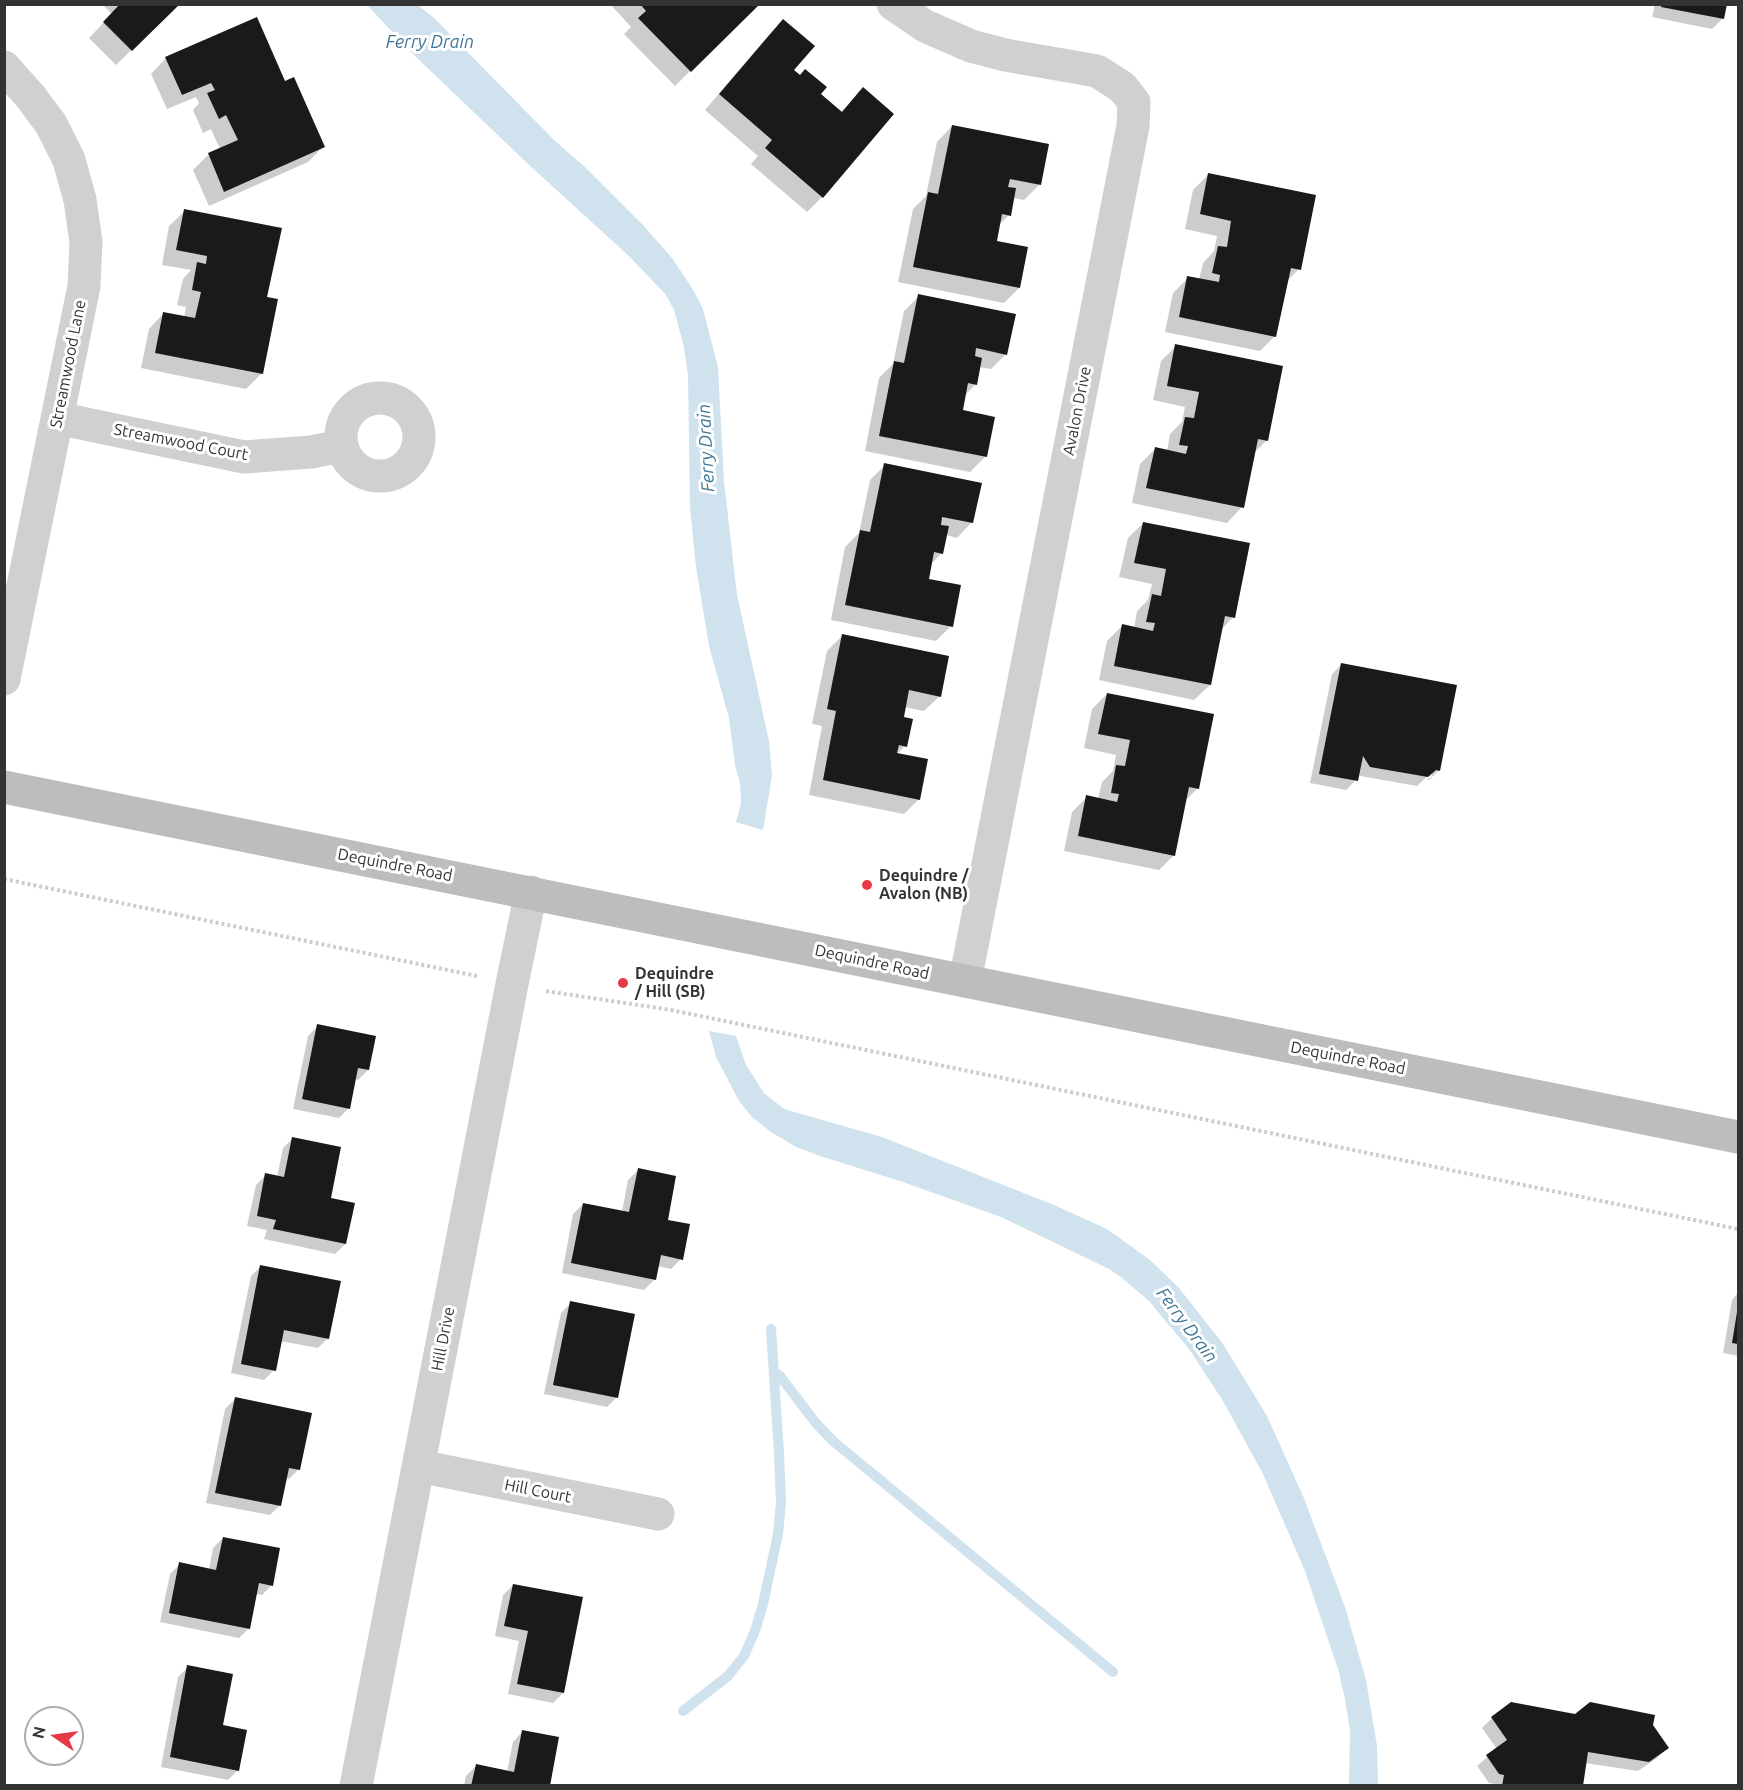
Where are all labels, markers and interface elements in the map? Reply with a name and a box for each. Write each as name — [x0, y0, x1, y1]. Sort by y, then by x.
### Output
water label: Ferry Drain — [386, 31, 474, 53]
street label: Streamwood Lane — [46, 298, 90, 430]
street label: Avalon Drive — [1059, 365, 1095, 457]
water label: Ferry Drain — [693, 403, 719, 493]
street label: Streamwood Court — [112, 420, 250, 464]
street label: Dequindre Road — [336, 844, 454, 886]
place label: Dequindre / Avalon (NB) — [879, 866, 968, 904]
marker: Dequindre / Avalon (NB) — [860, 878, 874, 892]
street label: Dequindre Road — [813, 941, 931, 983]
place label: Dequindre / Hill (SB) — [635, 964, 714, 1002]
marker: Dequindre / Hill (SB) — [616, 976, 630, 990]
street label: Dequindre Road — [1289, 1037, 1407, 1079]
water label: Ferry Drain — [1152, 1283, 1222, 1367]
street label: Hill Drive — [427, 1305, 459, 1373]
street label: Hill Court — [503, 1475, 573, 1507]
north arrow — [24, 1706, 84, 1766]
text: N — [28, 1725, 49, 1740]

